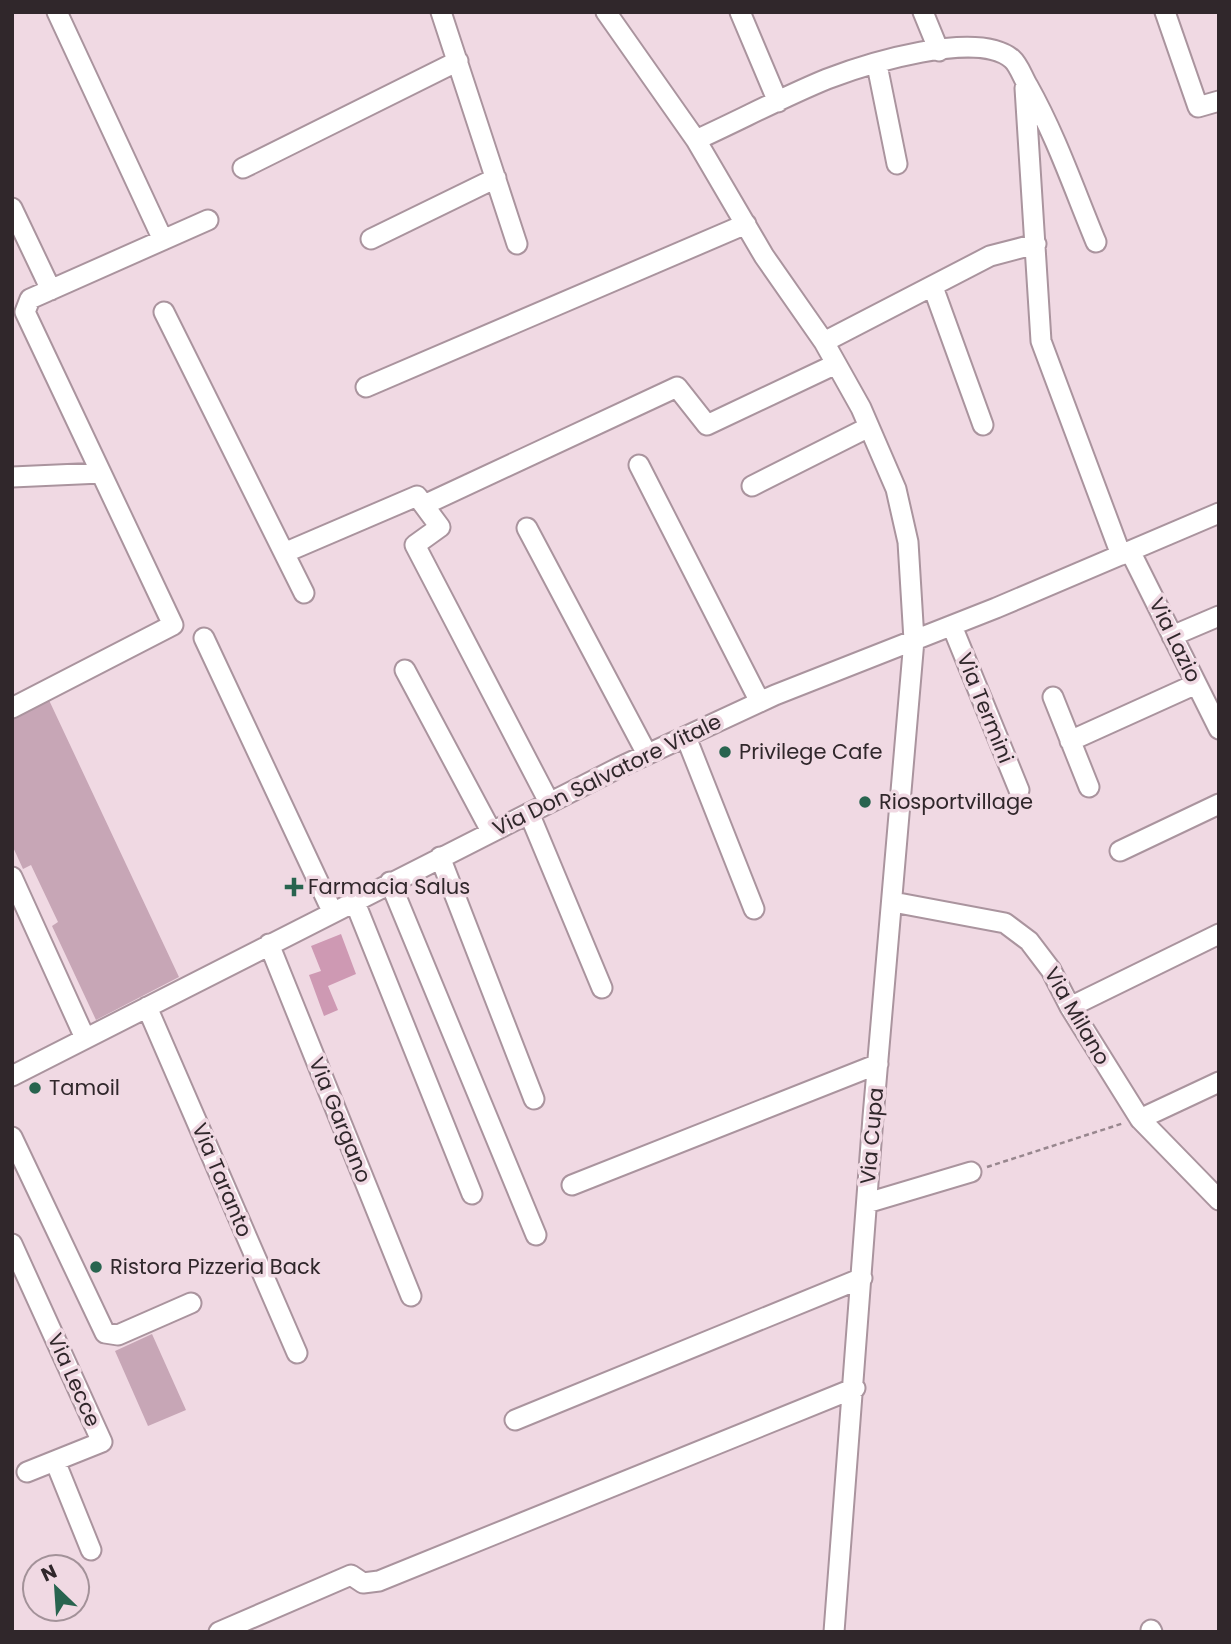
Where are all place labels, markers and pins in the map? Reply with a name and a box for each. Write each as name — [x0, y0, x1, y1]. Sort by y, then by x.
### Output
place label: Privilege Cafe — [739, 737, 882, 766]
marker: Privilege Cafe — [717, 744, 733, 760]
place label: Riosportvillage — [879, 787, 1033, 816]
marker: Riosportvillage — [857, 794, 873, 810]
place label: Farmacia Salus — [308, 872, 470, 901]
marker: Farmacia Salus — [286, 879, 302, 895]
place label: Tamoil — [49, 1073, 120, 1102]
marker: Tamoil — [27, 1080, 43, 1096]
place label: Ristora Pizzeria Back — [110, 1252, 321, 1281]
marker: Ristora Pizzeria Back — [88, 1259, 104, 1275]

